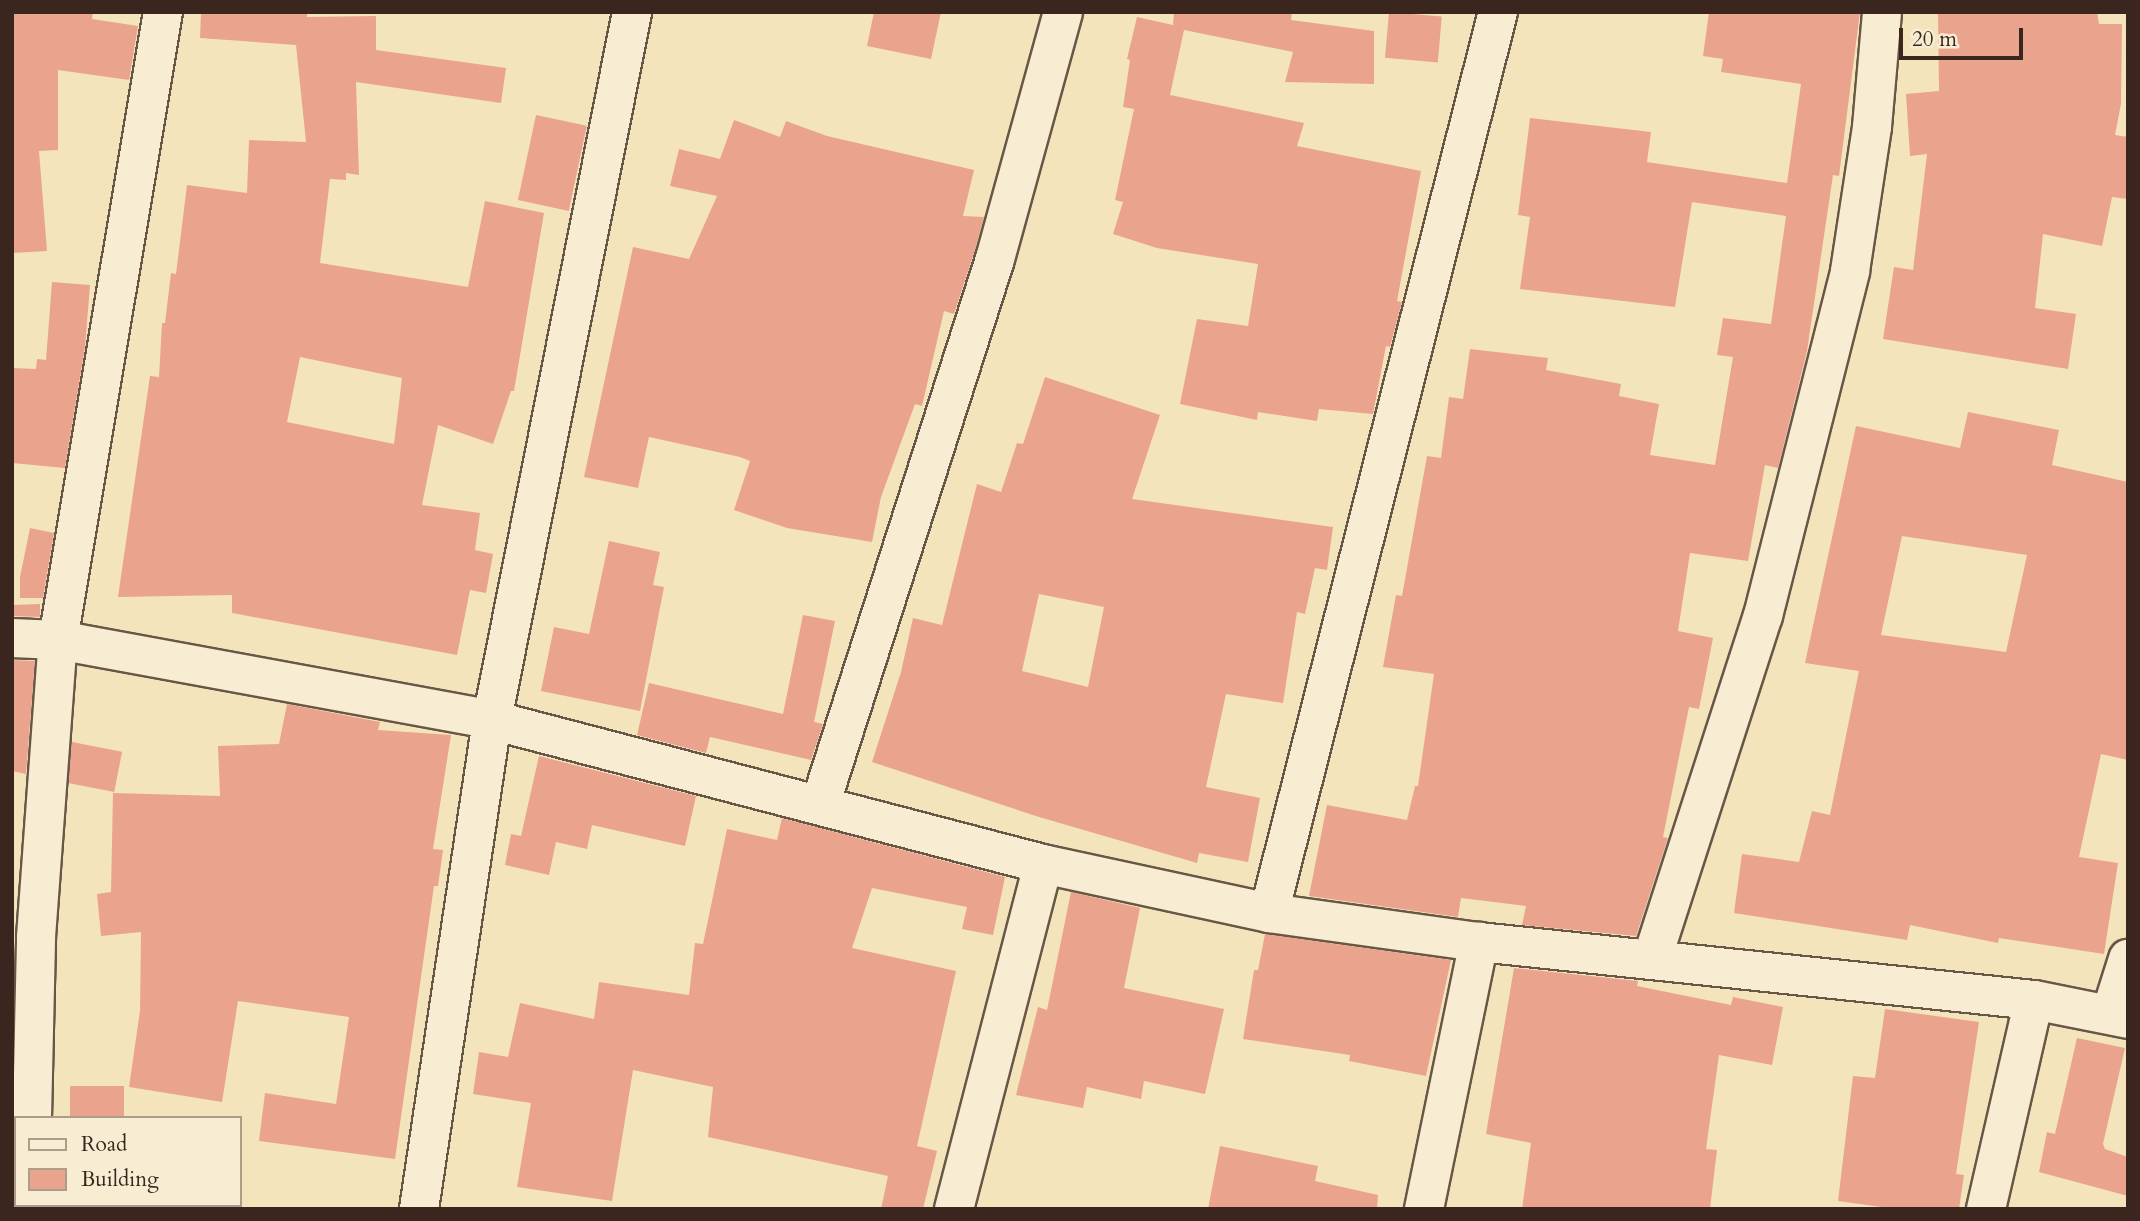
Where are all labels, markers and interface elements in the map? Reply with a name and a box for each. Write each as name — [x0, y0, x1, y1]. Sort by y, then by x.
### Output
scale bar — [1902, 14, 2026, 58]
text: 20 m — [1912, 25, 1957, 54]
legend — [14, 1116, 242, 1207]
text: Road — [81, 1130, 127, 1159]
text: Building — [81, 1165, 159, 1194]

